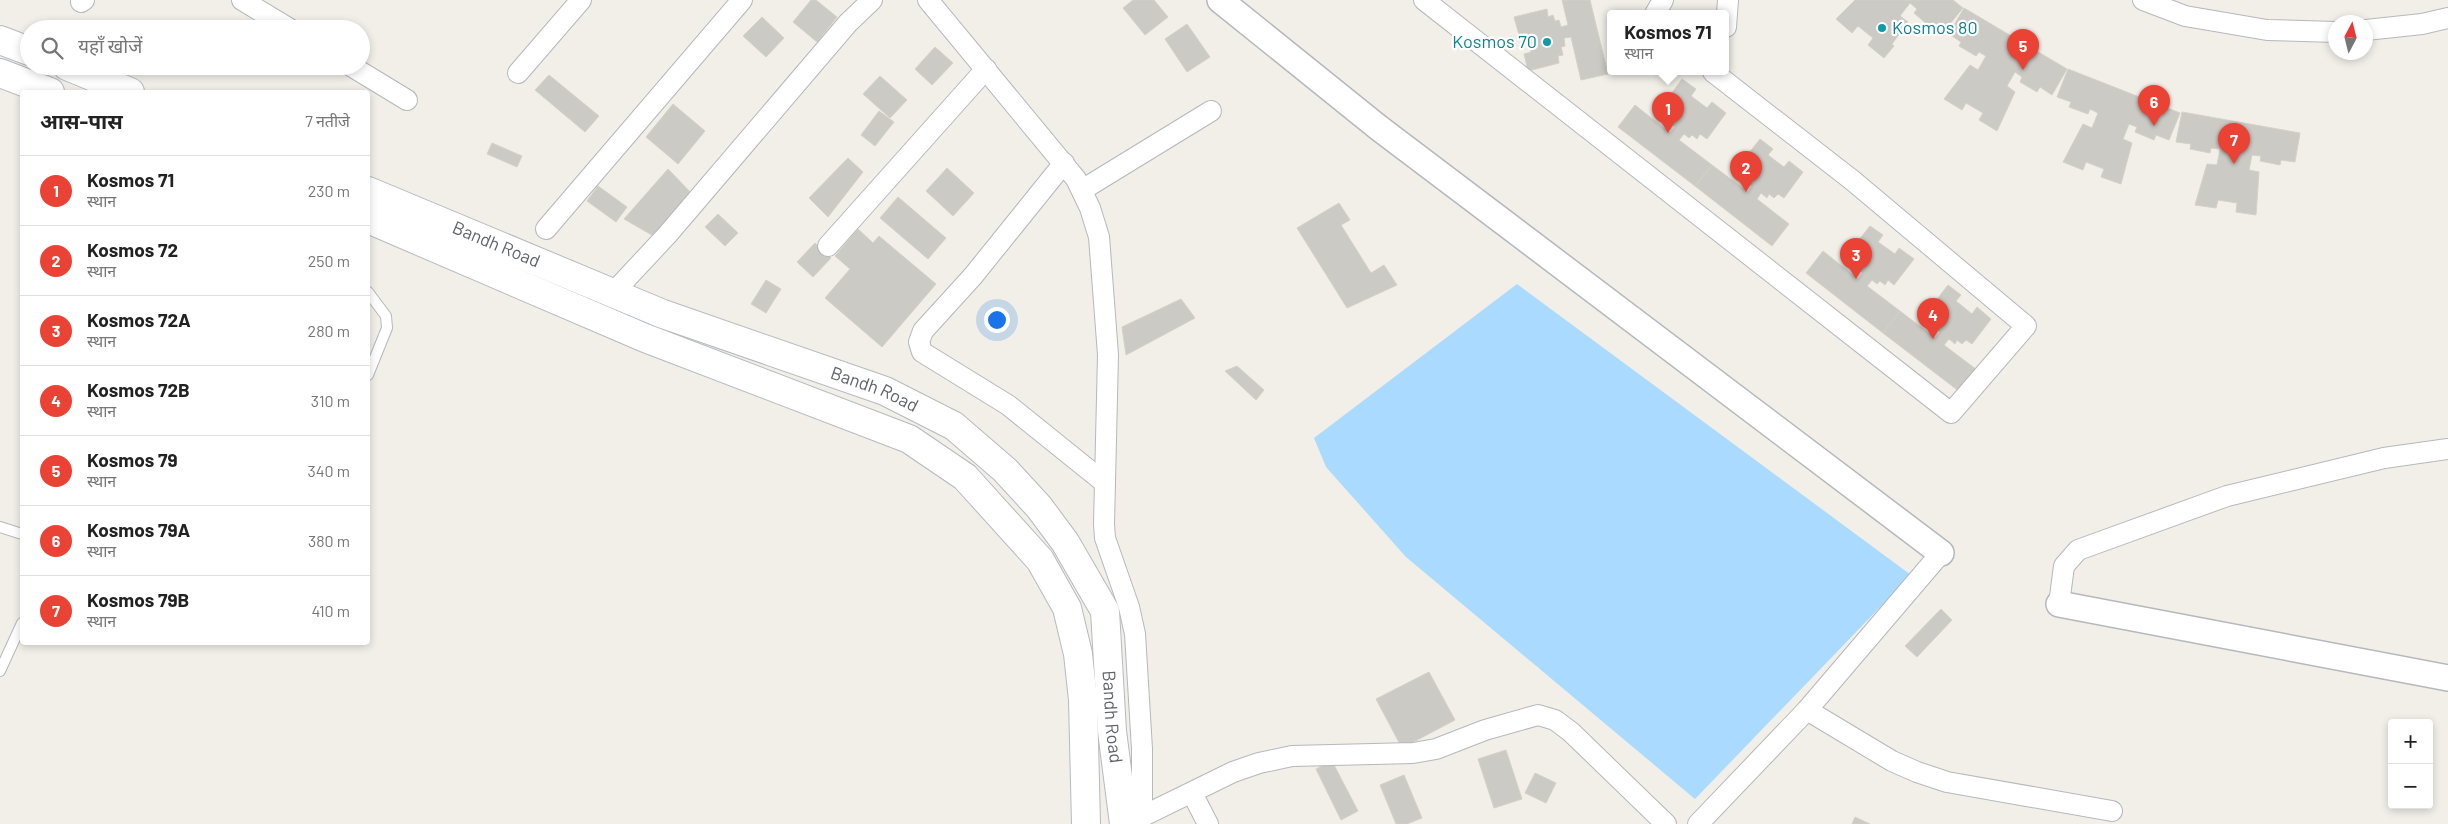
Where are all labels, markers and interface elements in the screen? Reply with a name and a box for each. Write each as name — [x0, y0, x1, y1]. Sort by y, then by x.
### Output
popup — [1607, 10, 1729, 75]
north arrow — [2328, 15, 2373, 60]
place label: Kosmos 80 — [1892, 16, 1978, 38]
search box — [20, 20, 370, 75]
text: Kosmos 71 — [1624, 20, 1712, 43]
marker: Kosmos 80 — [1876, 22, 1888, 34]
pin: 5 — [2007, 29, 2039, 70]
place label: Kosmos 70 — [1452, 30, 1537, 52]
icon: search — [38, 34, 66, 62]
text: यहाँ खोजें — [78, 34, 142, 57]
marker: Kosmos 70 — [1541, 36, 1553, 48]
text: स्थान — [1624, 43, 1653, 62]
pin: 6 — [2138, 85, 2170, 126]
pin: 1 — [1652, 92, 1684, 133]
text: आस-पास — [40, 108, 123, 133]
text: 7 नतीजे — [305, 111, 350, 130]
pin: 7 — [2218, 123, 2250, 164]
pin: 2 — [1730, 151, 1762, 192]
text: Kosmos 71 — [87, 168, 174, 191]
text: 1 — [53, 181, 59, 200]
text: 230 m — [308, 181, 350, 200]
text: स्थान — [87, 191, 116, 210]
street label: Bandh Road — [450, 216, 544, 272]
text: Kosmos 72 — [87, 238, 178, 261]
pin: 3 — [1840, 238, 1872, 279]
text: 2 — [52, 251, 60, 270]
text: 250 m — [308, 251, 350, 270]
text: स्थान — [87, 261, 116, 280]
pin: 4 — [1917, 298, 1949, 339]
your location — [984, 307, 1010, 333]
text: Kosmos 72A — [87, 308, 191, 331]
text: 3 — [52, 321, 60, 340]
text: 280 m — [308, 321, 350, 340]
text: स्थान — [87, 331, 116, 350]
street label: Bandh Road — [828, 361, 922, 416]
text: Kosmos 72B — [87, 378, 190, 401]
text: 4 — [51, 391, 61, 410]
text: 310 m — [311, 391, 350, 410]
text: स्थान — [87, 401, 116, 420]
text: Kosmos 79 — [87, 448, 178, 471]
text: 5 — [52, 461, 60, 480]
text: 340 m — [307, 461, 350, 480]
text: स्थान — [87, 471, 116, 490]
text: Kosmos 79A — [87, 518, 190, 541]
text: 6 — [52, 531, 60, 550]
text: 380 m — [308, 531, 350, 550]
text: स्थान — [87, 541, 116, 560]
text: Kosmos 79B — [87, 588, 189, 611]
text: 7 — [52, 601, 60, 620]
text: 410 m — [312, 601, 350, 620]
text: स्थान — [87, 611, 116, 630]
street label: Bandh Road — [1098, 670, 1128, 764]
map controls — [2388, 719, 2433, 809]
button: + — [2388, 719, 2433, 764]
button: − — [2388, 764, 2433, 809]

